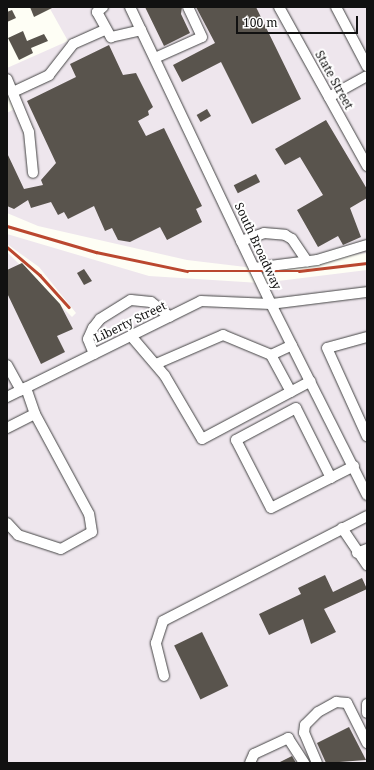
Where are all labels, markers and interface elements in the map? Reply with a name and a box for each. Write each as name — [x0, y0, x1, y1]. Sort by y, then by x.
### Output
scale bar — [238, 8, 360, 34]
text: 100 m — [243, 14, 278, 31]
street label: State Street — [312, 48, 356, 112]
street label: South Broadway — [232, 200, 284, 292]
street label: Liberty Street — [92, 298, 168, 346]

